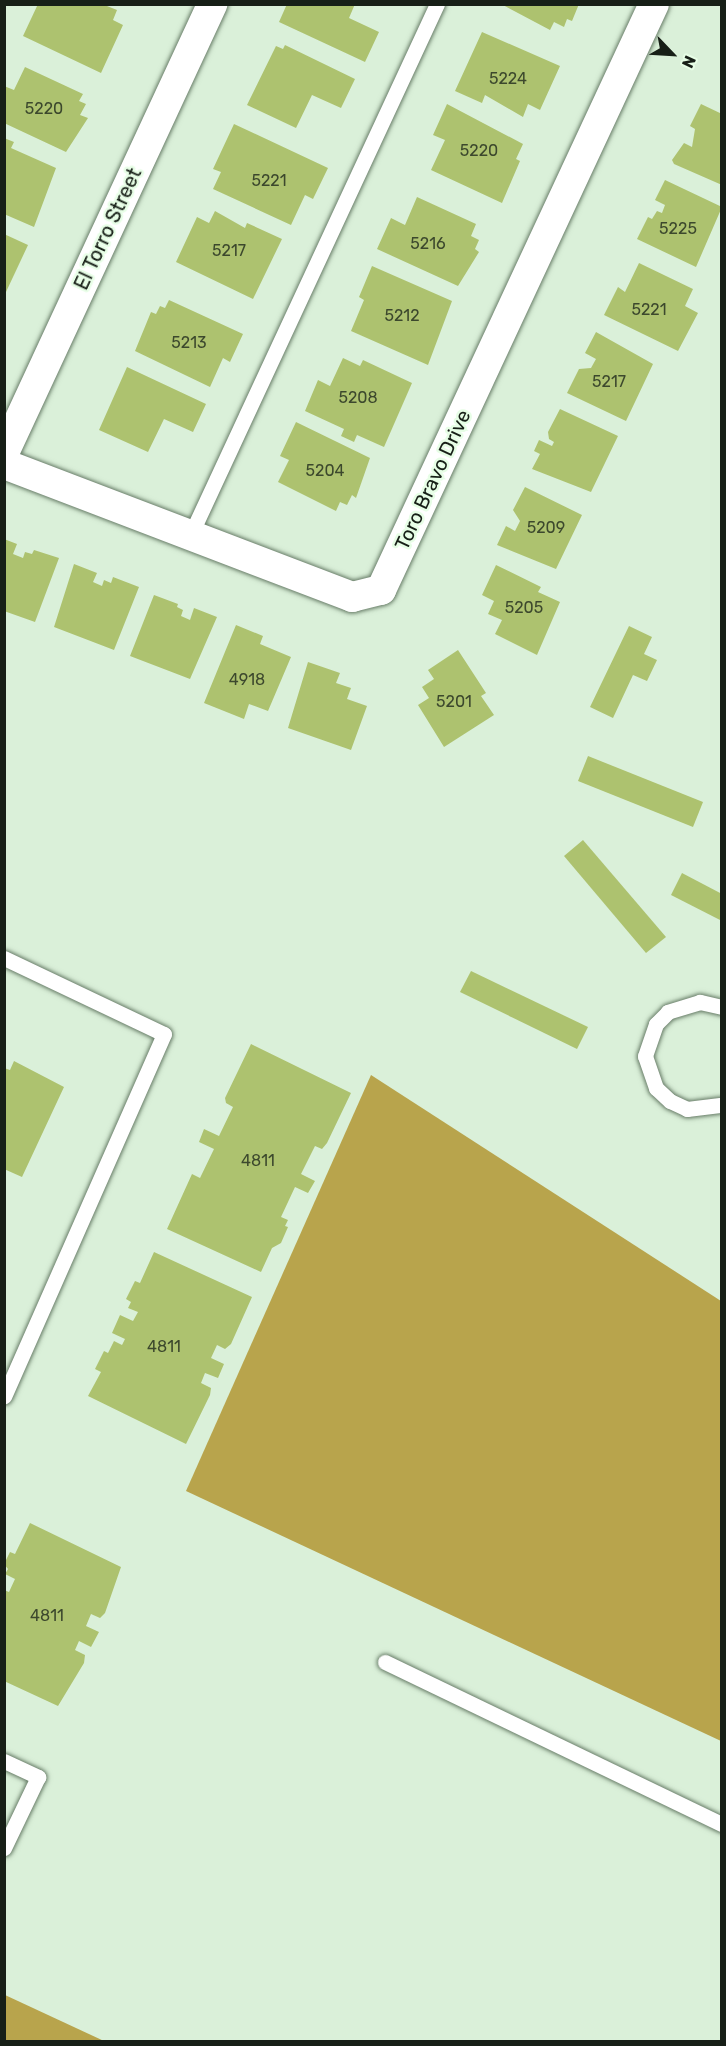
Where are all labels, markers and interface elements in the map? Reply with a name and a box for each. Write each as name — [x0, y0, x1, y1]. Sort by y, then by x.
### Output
north arrow — [642, 24, 702, 84]
text: N — [678, 53, 700, 71]
house number: 5224 — [489, 69, 527, 89]
house number: 5220 — [25, 99, 63, 119]
house number: 5220 — [460, 141, 498, 161]
street label: El Torro Street — [69, 164, 147, 294]
house number: 5221 — [251, 171, 287, 191]
house number: 5225 — [659, 219, 697, 239]
house number: 5216 — [410, 234, 446, 254]
house number: 5217 — [212, 241, 246, 261]
house number: 5221 — [631, 300, 667, 320]
house number: 5212 — [384, 306, 420, 326]
house number: 5213 — [171, 333, 207, 353]
house number: 5217 — [592, 372, 626, 392]
house number: 5208 — [338, 388, 378, 408]
street label: Toro Bravo Drive — [390, 406, 476, 554]
house number: 5204 — [306, 461, 344, 481]
house number: 5209 — [527, 518, 565, 538]
house number: 5205 — [505, 598, 543, 618]
house number: 4918 — [229, 670, 265, 690]
house number: 5201 — [436, 692, 472, 712]
house number: 4811 — [241, 1151, 275, 1171]
house number: 4811 — [147, 1337, 181, 1357]
house number: 4811 — [30, 1606, 64, 1626]

